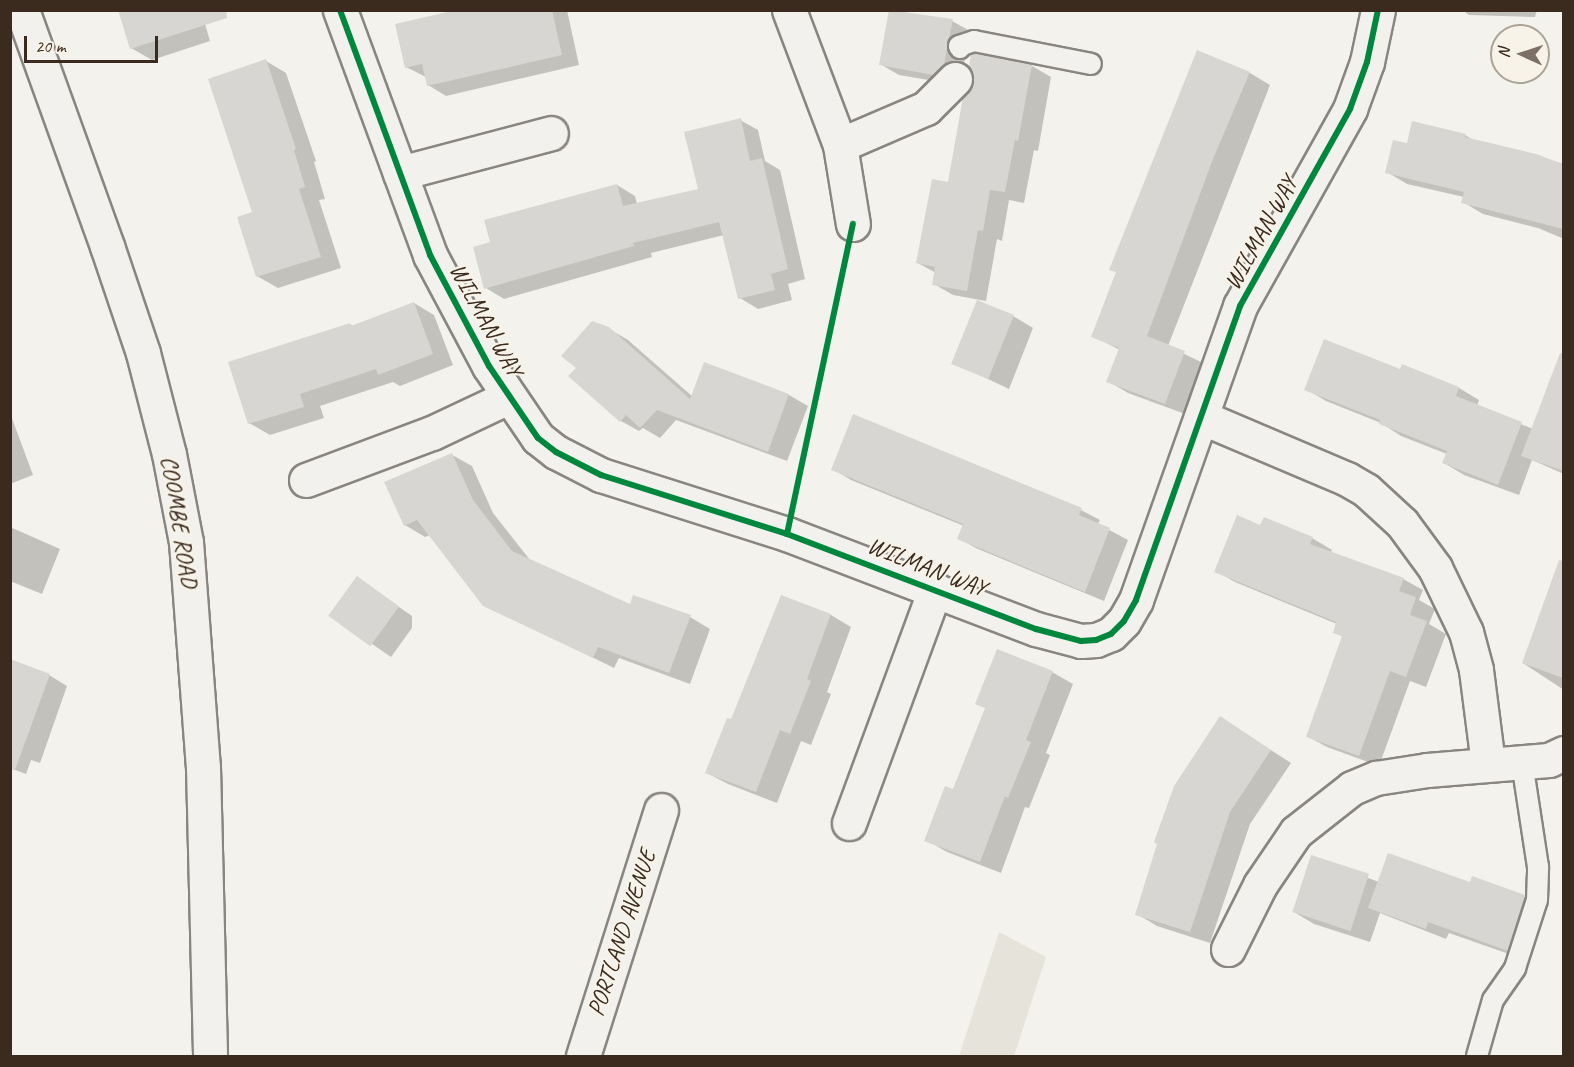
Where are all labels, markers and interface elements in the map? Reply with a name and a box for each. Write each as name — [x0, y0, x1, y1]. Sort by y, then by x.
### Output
scale bar — [27, 24, 160, 62]
north arrow — [1490, 24, 1550, 84]
text: 20 m — [35, 35, 66, 57]
text: N — [1494, 48, 1514, 59]
street label: WILMAN WAY — [1218, 171, 1304, 295]
street label: WILMAN WAY — [443, 258, 529, 382]
street label: COOMBE ROAD — [154, 454, 204, 590]
street label: WILMAN WAY — [863, 531, 991, 603]
street label: PORTLAND AVENUE — [581, 846, 663, 1020]

